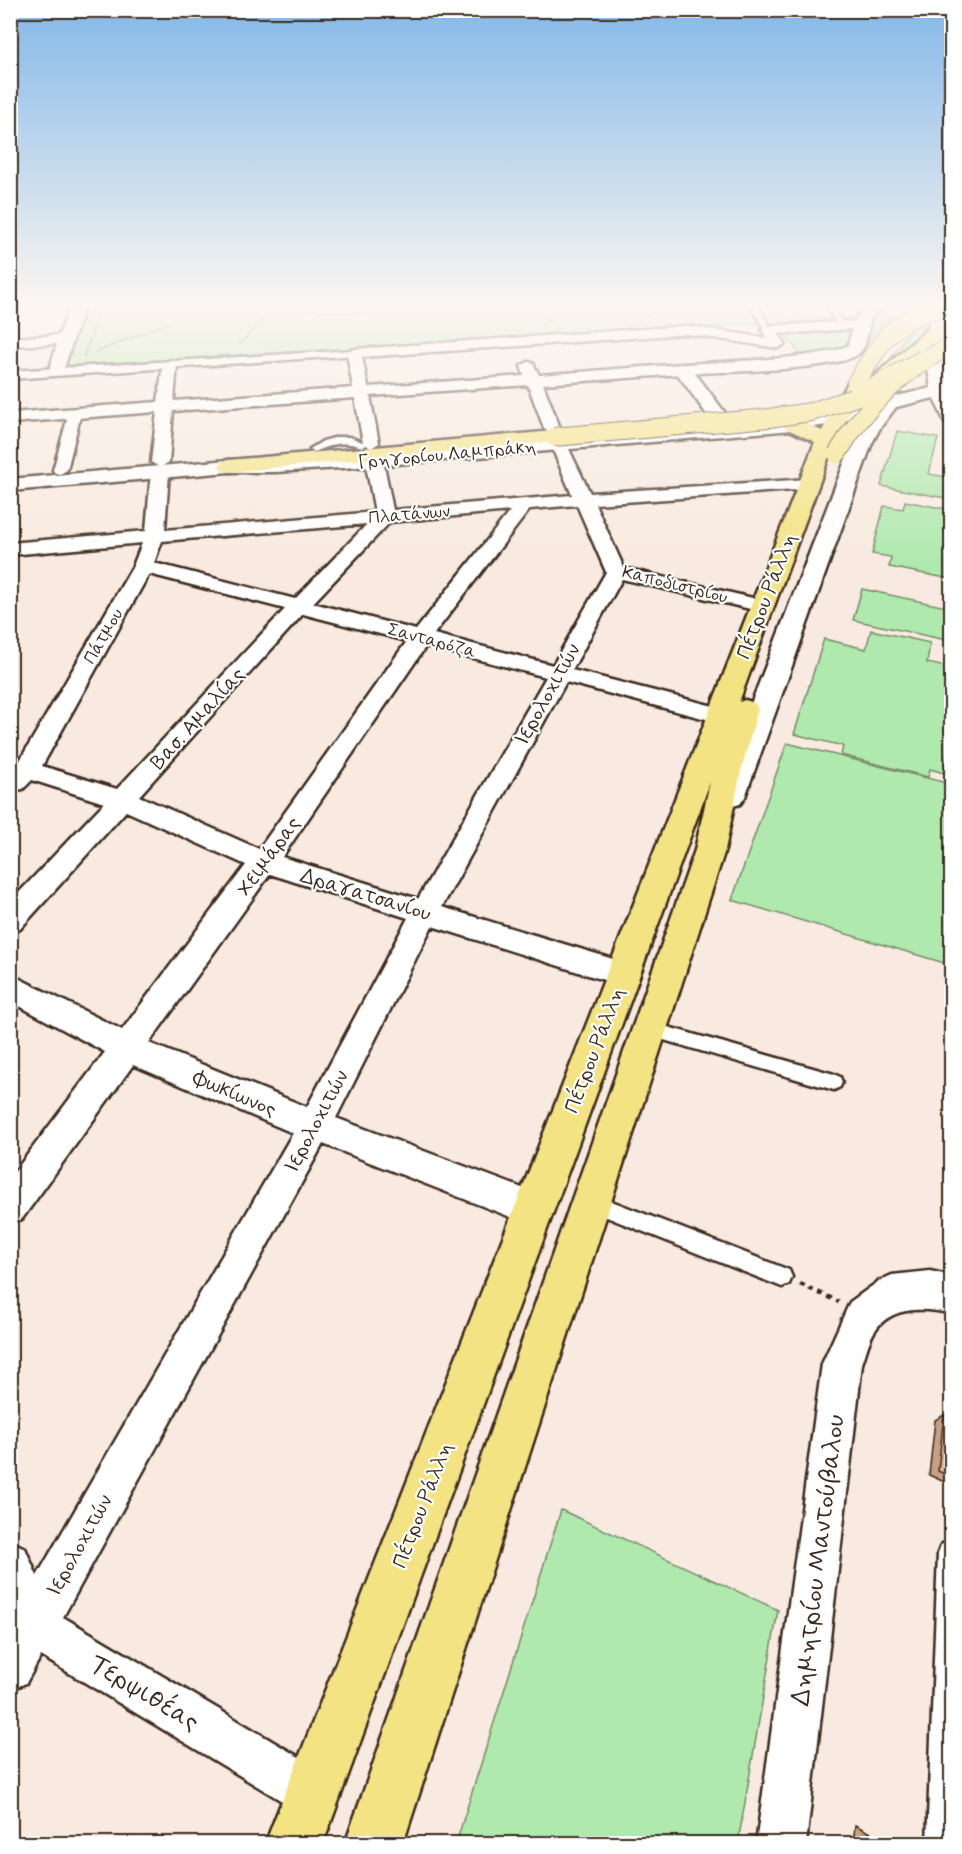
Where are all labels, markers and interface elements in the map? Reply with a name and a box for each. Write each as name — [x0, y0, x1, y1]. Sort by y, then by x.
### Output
street label: Γρηγορίου Λαμπράκη — [357, 435, 537, 475]
street label: Πλατάνων — [367, 499, 451, 531]
street label: Πέτρου Ράλλη — [729, 529, 804, 663]
street label: Καποδιστρίου — [619, 560, 730, 610]
street label: Πάτμου — [78, 604, 129, 669]
street label: Σανταρόζα — [385, 618, 478, 664]
street label: Ιερολοχιτών — [508, 639, 587, 750]
street label: Βασ. Αμαλίας — [144, 661, 251, 776]
street label: Χειμάρας — [230, 811, 307, 902]
street label: Δραγατσανίου — [297, 862, 434, 928]
street label: Πέτρου Ράλλη — [557, 983, 632, 1117]
street label: Φωκίωνος — [188, 1063, 281, 1124]
street label: Ιερολοχιτών — [278, 1065, 356, 1178]
street label: Δημητρίου Μαντούβαλου — [784, 1413, 854, 1708]
street label: Πέτρου Ράλλη — [385, 1438, 460, 1572]
street label: Ιερολοχιτών — [40, 1490, 119, 1601]
street label: Τερψιθέας — [83, 1648, 205, 1740]

